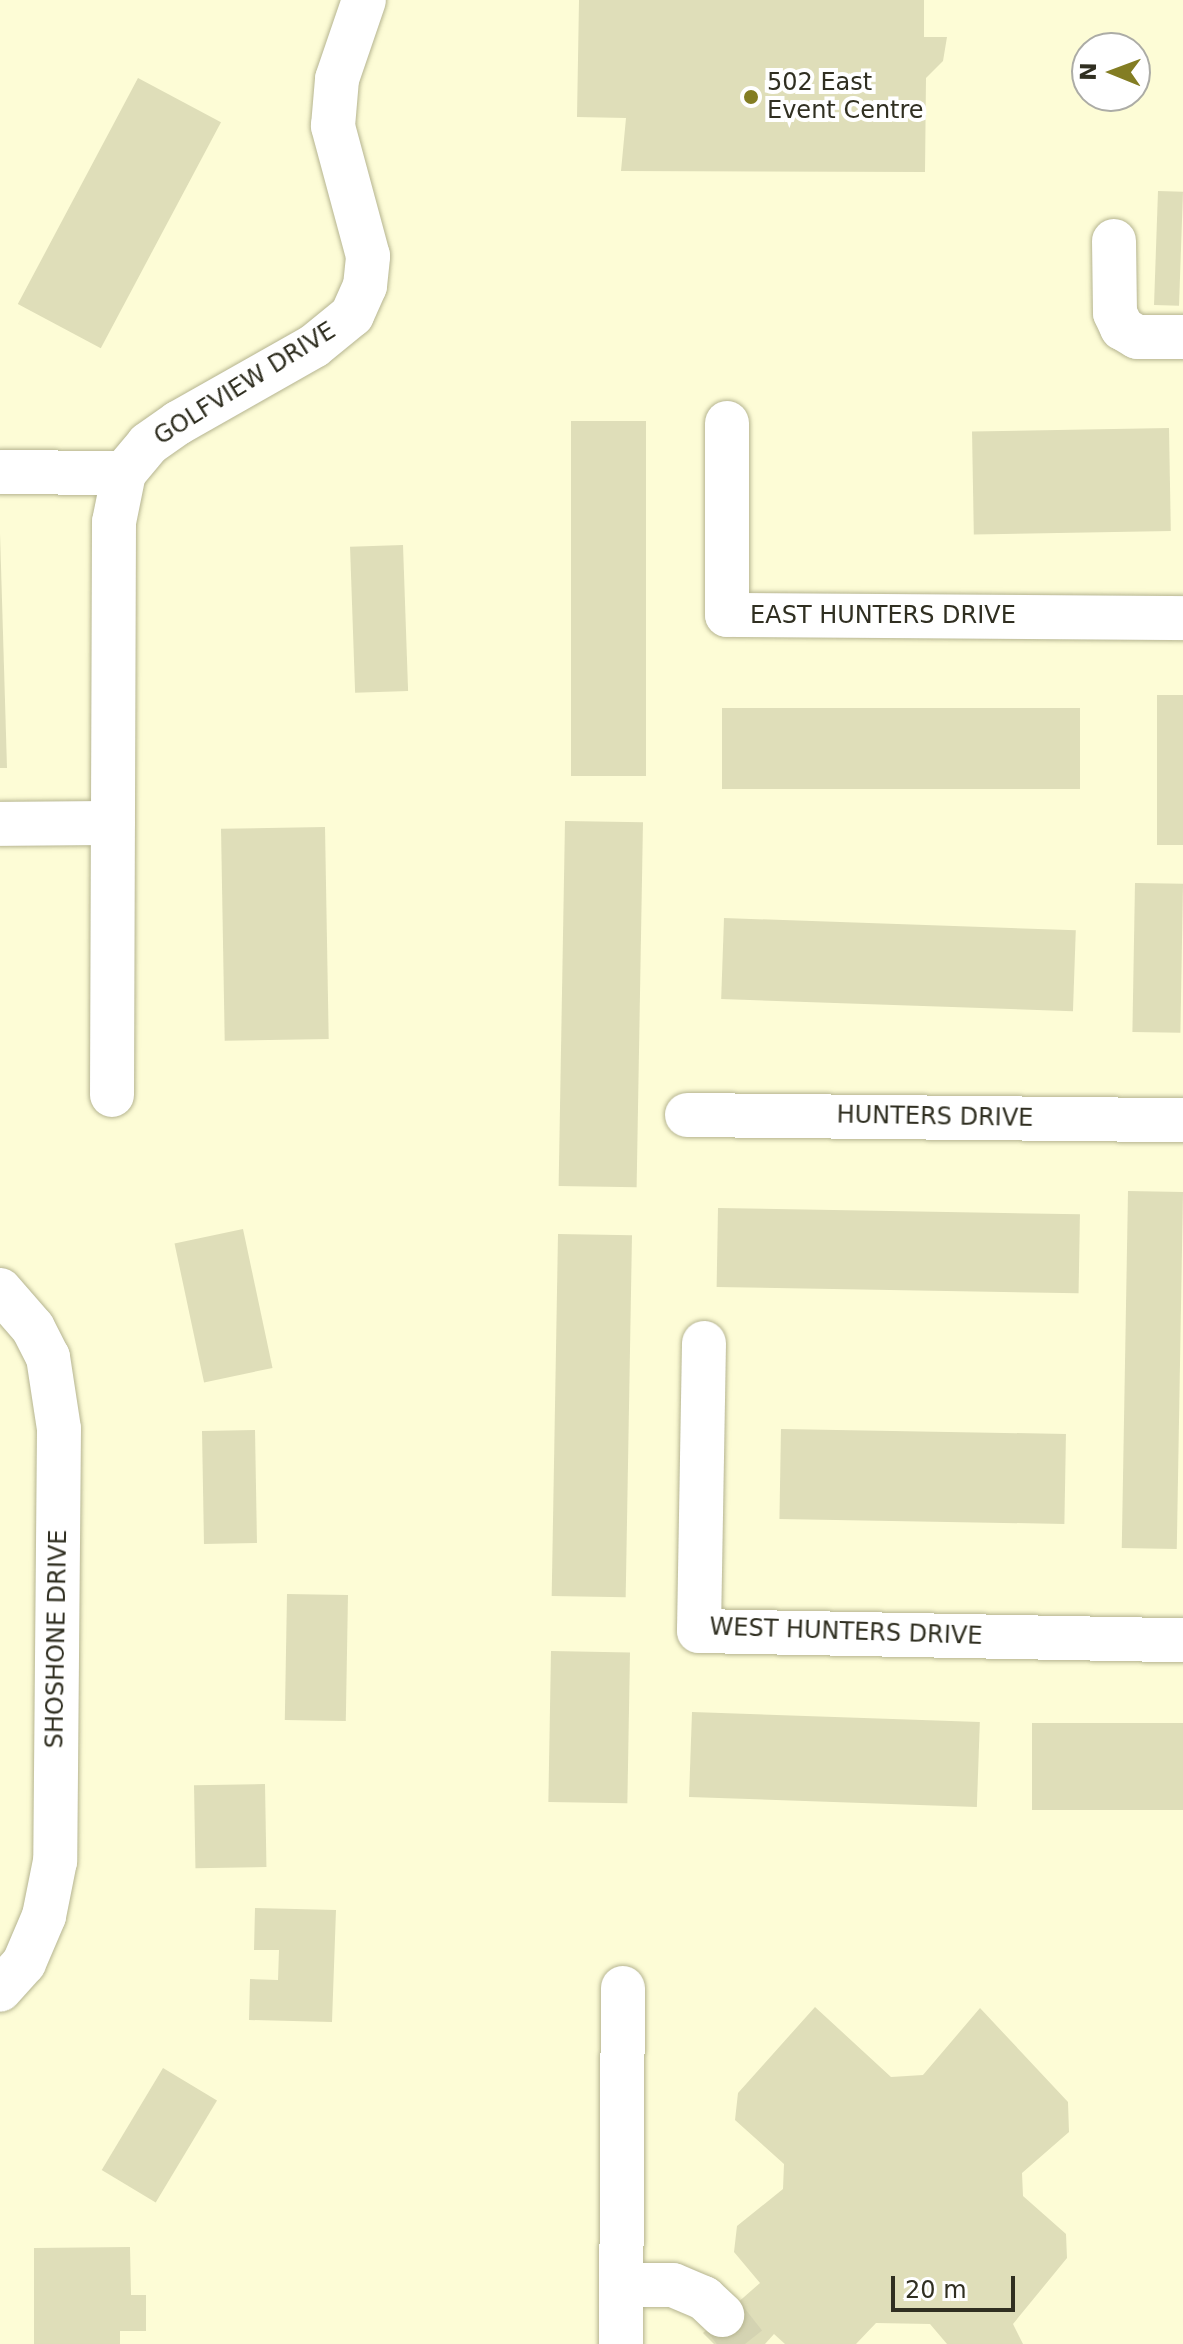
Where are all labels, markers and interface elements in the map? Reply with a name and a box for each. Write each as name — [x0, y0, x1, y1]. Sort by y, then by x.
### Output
north arrow — [1071, 32, 1151, 112]
text: N — [1076, 62, 1101, 81]
place label: 502 East Event Centre — [767, 69, 924, 125]
marker: 502 East Event Centre — [742, 88, 760, 106]
street label: GOLFVIEW DRIVE — [149, 317, 341, 451]
street label: EAST HUNTERS DRIVE — [750, 602, 1016, 630]
street label: HUNTERS DRIVE — [836, 1101, 1034, 1133]
street label: SHOSHONE DRIVE — [41, 1529, 73, 1749]
street label: WEST HUNTERS DRIVE — [709, 1613, 983, 1651]
scale bar — [895, 2260, 1019, 2310]
text: 20 m — [905, 2276, 967, 2304]

